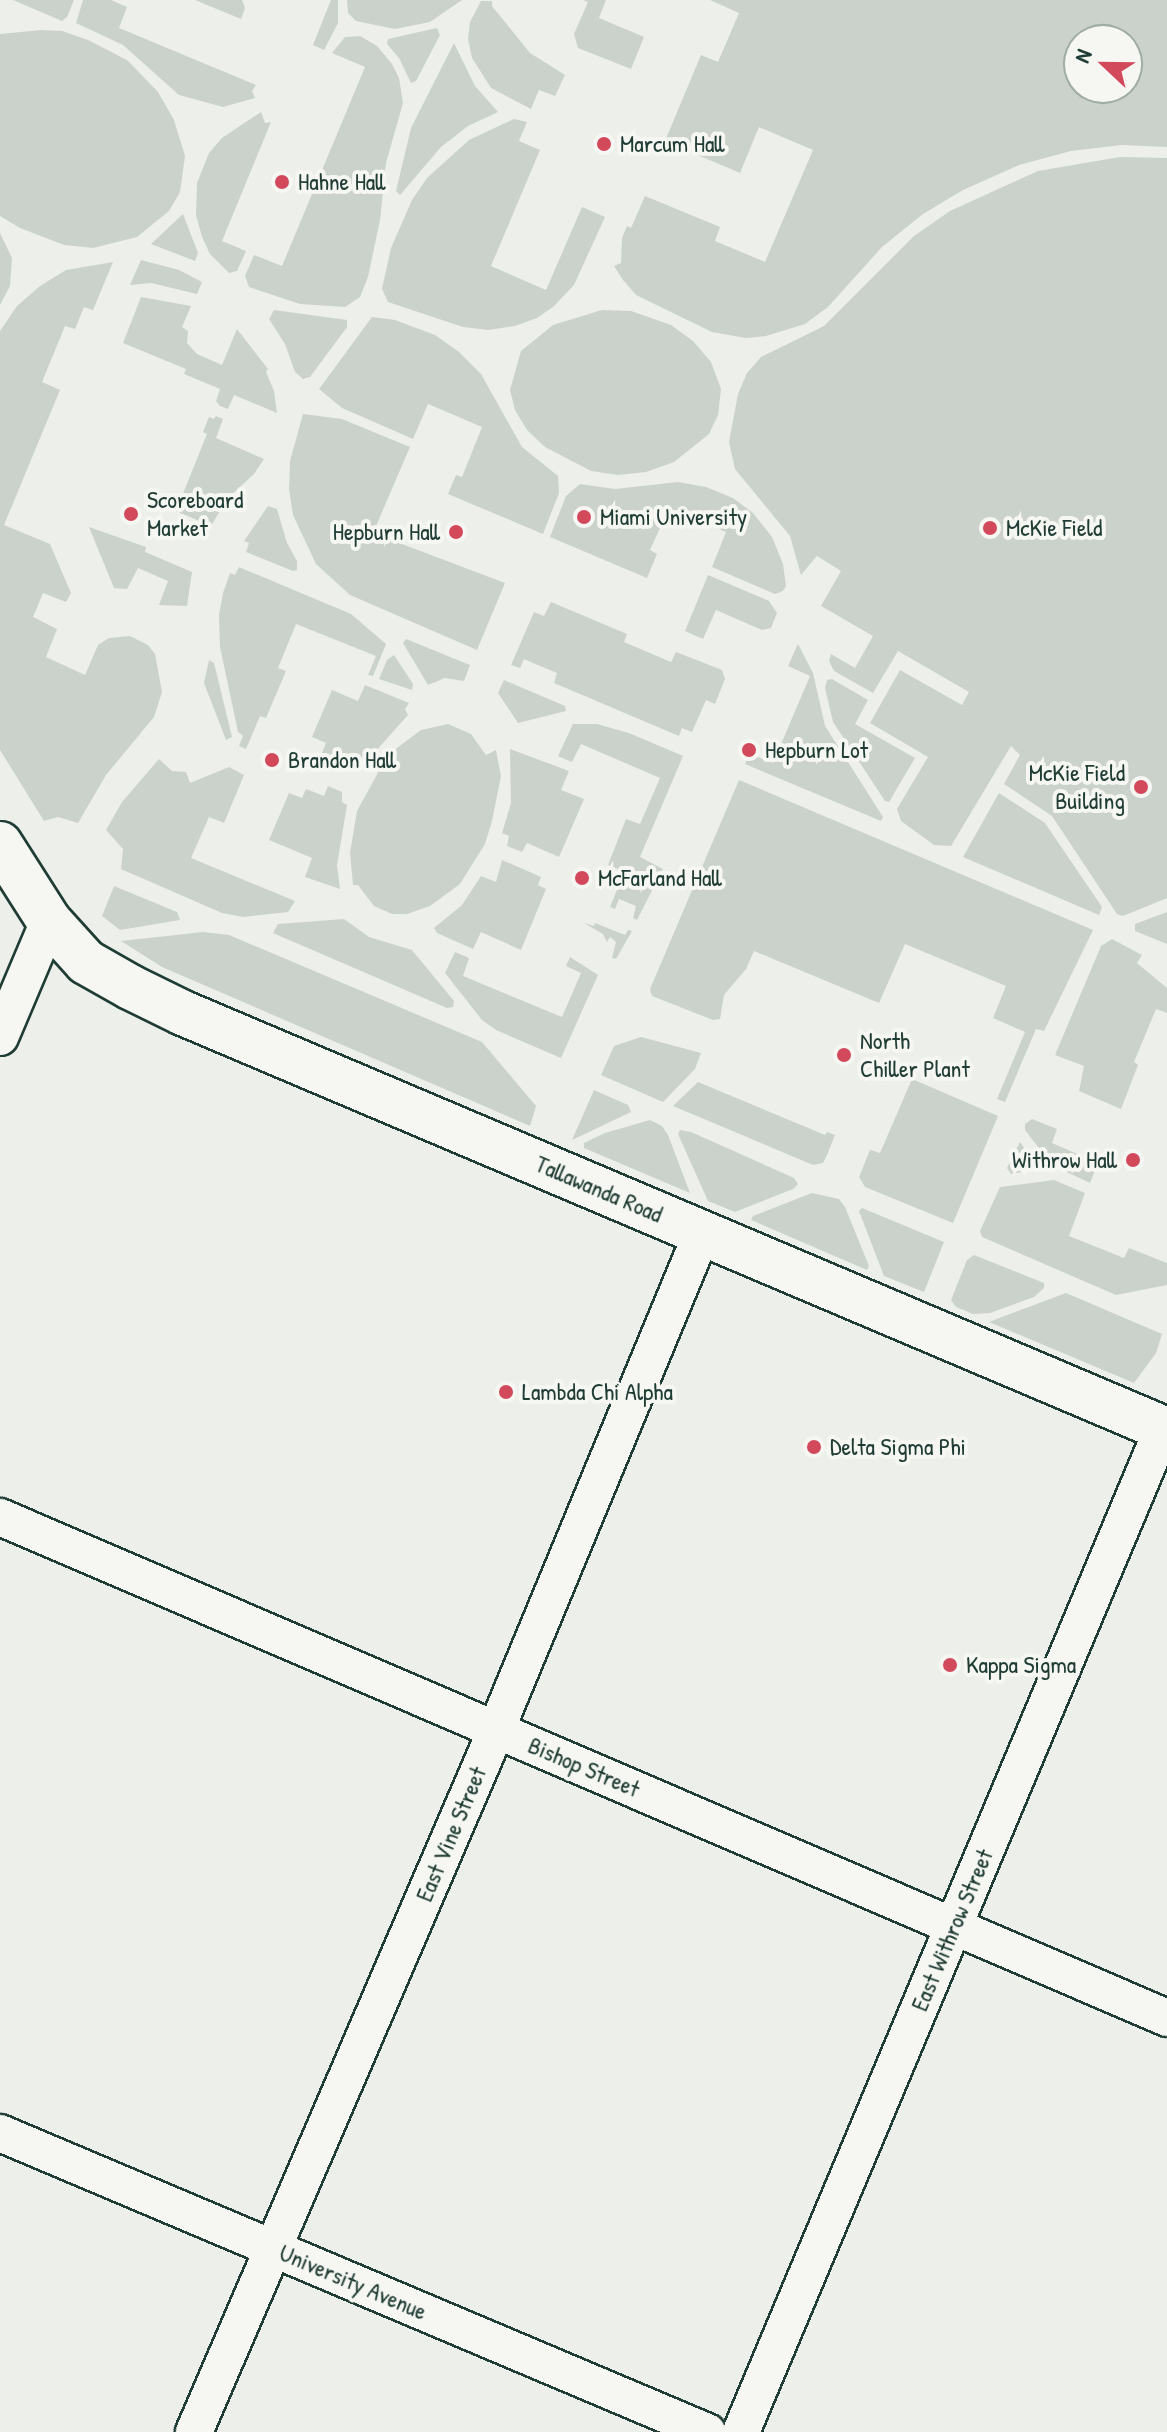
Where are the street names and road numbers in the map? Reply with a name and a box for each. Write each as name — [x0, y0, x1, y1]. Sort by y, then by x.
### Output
street label: Tallawanda Road — [531, 1149, 667, 1229]
street label: Bishop Street — [524, 1731, 644, 1803]
street label: East Vine Street — [410, 1762, 492, 1906]
street label: East Withrow Street — [905, 1845, 999, 2015]
street label: University Avenue — [275, 2238, 431, 2326]

